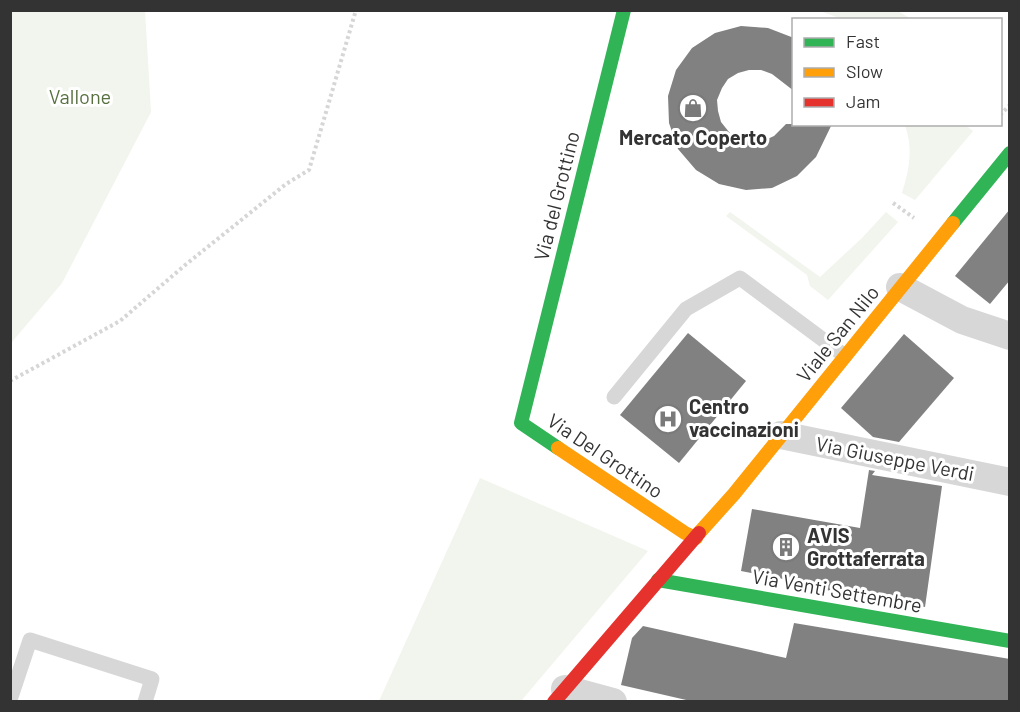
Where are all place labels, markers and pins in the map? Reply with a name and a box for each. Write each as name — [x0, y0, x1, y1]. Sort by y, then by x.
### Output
shop icon: Mercato Coperto — [677, 92, 709, 124]
place label: Mercato Coperto — [619, 125, 767, 149]
place label: Centro vaccinazioni — [689, 394, 799, 441]
hospital icon: Centro vaccinazioni — [652, 403, 684, 435]
place label: AVIS Grottaferrata — [807, 523, 925, 570]
building icon: AVIS Grottaferrata — [770, 531, 802, 563]

